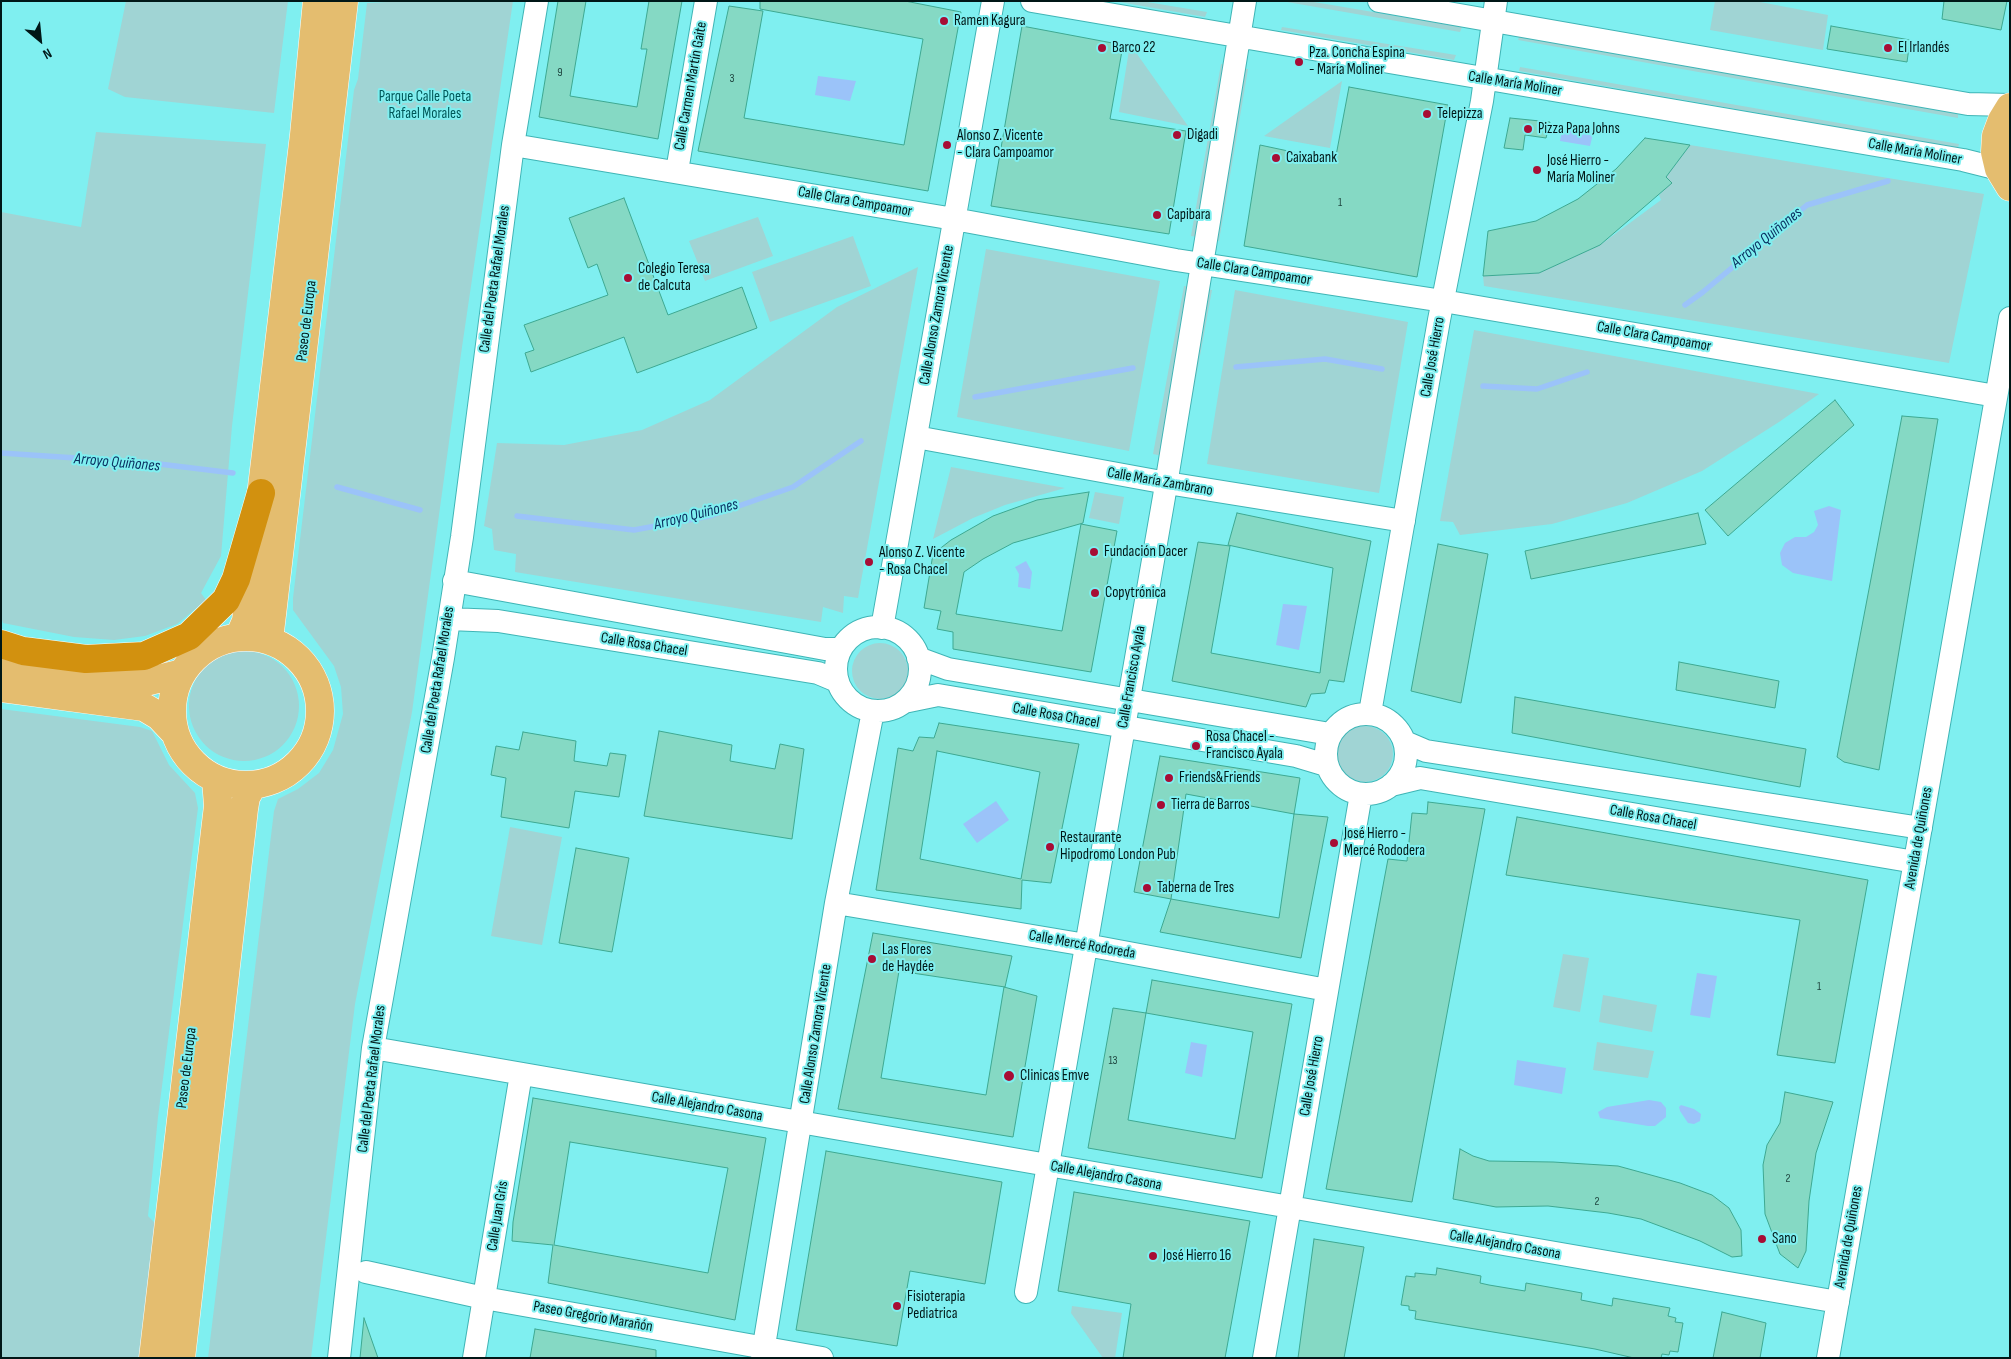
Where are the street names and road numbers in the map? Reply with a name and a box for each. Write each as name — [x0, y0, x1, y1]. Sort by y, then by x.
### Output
street label: Calle Carmen Martín Gaite — [671, 20, 711, 152]
street label: Calle María Moliner — [1467, 68, 1563, 100]
street label: Calle María Moliner — [1867, 135, 1963, 169]
street label: Calle Clara Campoamor — [796, 183, 914, 221]
street label: Calle del Poeta Rafael Morales — [476, 204, 514, 354]
street label: Calle Alonso Zamora Vicente — [916, 244, 958, 386]
street label: Calle Clara Campoamor — [1195, 254, 1313, 290]
street label: Paseo de Europa — [293, 280, 321, 362]
street label: Calle José Hierro — [1417, 316, 1449, 398]
street label: Calle Clara Campoamor — [1595, 318, 1713, 356]
street label: Calle María Zambrano — [1106, 464, 1214, 500]
street label: Calle del Poeta Rafael Morales — [418, 605, 458, 755]
street label: Calle Francisco Ayala — [1114, 624, 1150, 730]
street label: Calle Rosa Chacel — [599, 629, 689, 661]
street label: Calle Rosa Chacel — [1011, 700, 1101, 732]
street label: Avenida de Quiñones — [1901, 786, 1937, 890]
street label: Calle Rosa Chacel — [1608, 802, 1698, 834]
street label: Calle Mercé Rodoreda — [1027, 927, 1137, 963]
street label: Calle Alonso Zamora Vicente — [796, 963, 836, 1105]
street label: Calle del Poeta Rafael Morales — [354, 1004, 390, 1154]
street label: Paseo de Europa — [173, 1027, 201, 1109]
street label: Calle José Hierro — [1296, 1035, 1328, 1117]
street label: Calle Alejandro Casona — [650, 1088, 764, 1126]
street label: Calle Alejandro Casona — [1049, 1157, 1163, 1195]
street label: Calle Juan Gris — [484, 1180, 512, 1252]
street label: Avenida de Quiñones — [1831, 1185, 1867, 1289]
street label: Calle Alejandro Casona — [1448, 1226, 1562, 1264]
street label: Paseo Gregorio Marañón — [532, 1298, 654, 1336]

